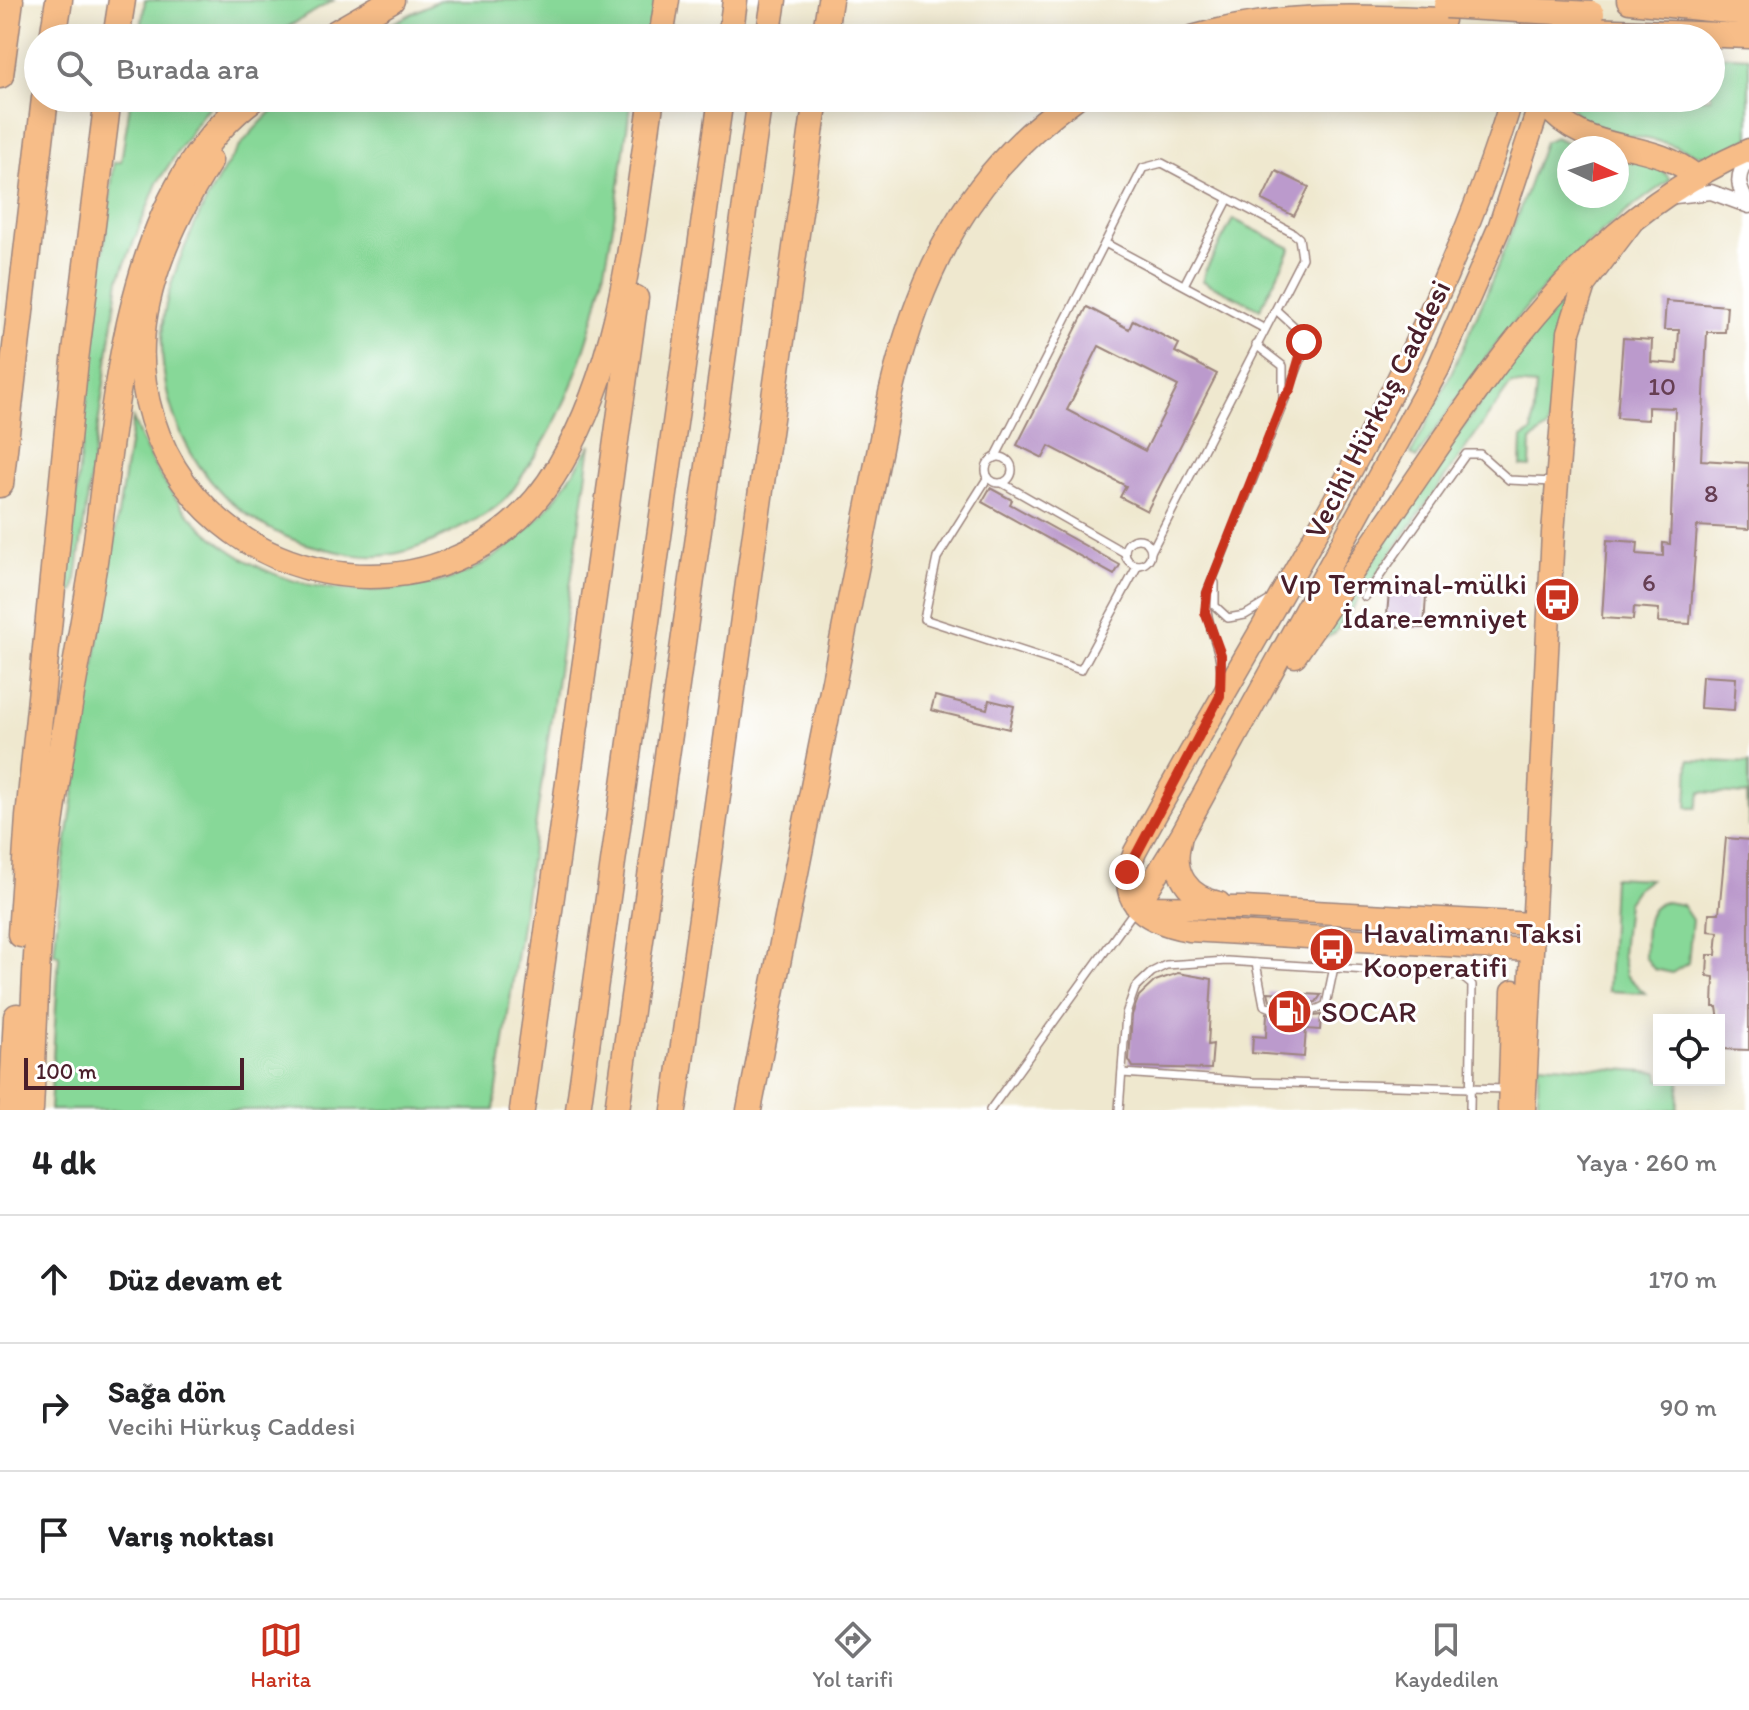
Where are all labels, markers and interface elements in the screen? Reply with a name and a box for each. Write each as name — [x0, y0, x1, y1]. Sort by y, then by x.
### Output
search box — [24, 24, 1725, 112]
icon: search — [52, 46, 96, 90]
text: Burada ara — [116, 50, 259, 87]
north arrow — [1557, 136, 1629, 208]
street label: Vecihi Hürkuş Caddesi — [1296, 273, 1458, 545]
route start — [1286, 324, 1322, 360]
house number: 10 — [1648, 370, 1676, 402]
house number: 8 — [1704, 477, 1718, 509]
place label: Vıp Terminal-mülki İdare-emniyet — [1280, 565, 1527, 636]
house number: 6 — [1642, 566, 1656, 598]
bus stop icon: Vıp Terminal-mülki İdare-emniyet — [1534, 576, 1582, 624]
route end — [1109, 854, 1145, 890]
place label: Havalimanı Taksi Kooperatifi — [1363, 914, 1582, 985]
bus stop icon: Havalimanı Taksi Kooperatifi — [1308, 925, 1356, 973]
fuel station icon: SOCAR — [1266, 987, 1314, 1035]
place label: SOCAR — [1321, 993, 1417, 1030]
map controls — [1653, 1014, 1725, 1086]
button: locate — [1653, 1014, 1725, 1086]
scale bar — [24, 1054, 244, 1090]
text: 100 m — [36, 1058, 97, 1085]
text: 4 dk — [32, 1142, 96, 1183]
text: Yaya · 260 m — [1577, 1146, 1717, 1178]
icon: ahead — [32, 1257, 76, 1301]
text: Düz devam et — [108, 1261, 282, 1298]
text: 170 m — [1648, 1263, 1717, 1295]
text: Sağa dön — [108, 1373, 225, 1410]
icon: right — [32, 1385, 76, 1429]
text: 90 m — [1660, 1391, 1717, 1423]
text: Vecihi Hürkuş Caddesi — [108, 1410, 356, 1442]
icon: arrive — [32, 1513, 76, 1557]
text: Varış noktası — [108, 1517, 274, 1554]
tab: Harita — [251, 1618, 311, 1693]
tab: Yol tarifi — [812, 1618, 893, 1693]
tab: Kaydedilen — [1395, 1618, 1498, 1693]

